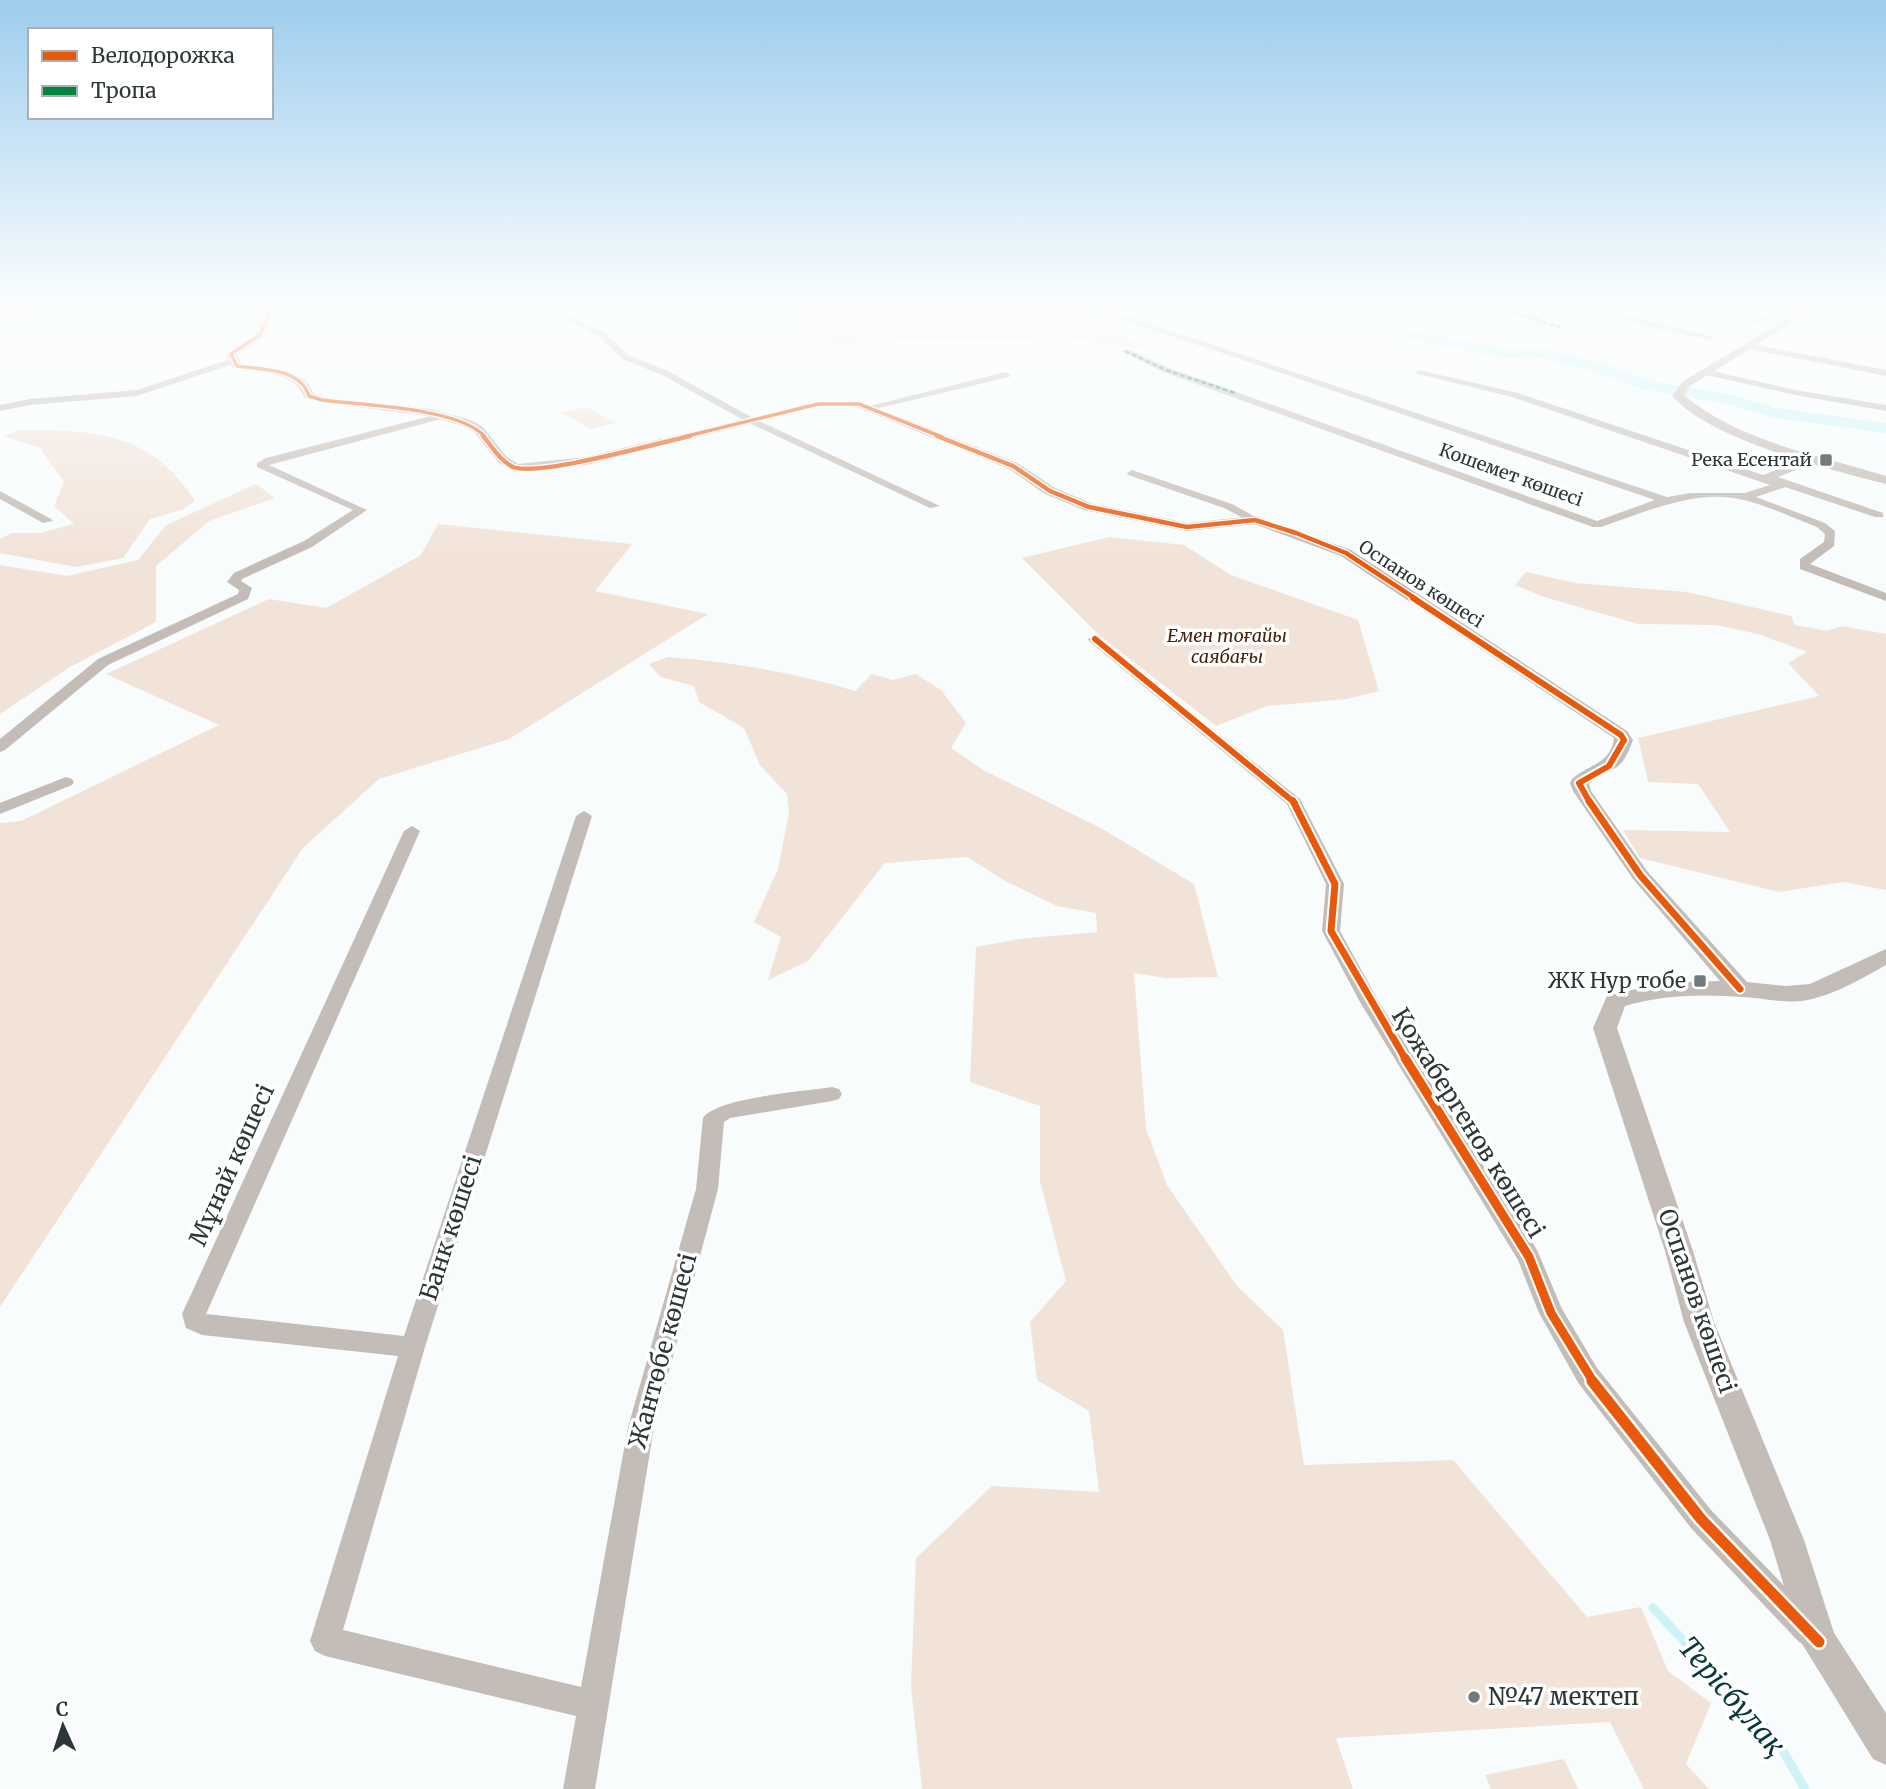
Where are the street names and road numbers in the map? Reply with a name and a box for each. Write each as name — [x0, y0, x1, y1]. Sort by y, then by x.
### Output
street label: Кошемет көшесі — [1436, 438, 1586, 511]
street label: Оспанов көшесі — [1354, 535, 1488, 633]
street label: Қожабергенов көшесі — [1385, 1002, 1552, 1244]
street label: Мұнай көшесі — [182, 1079, 281, 1251]
street label: Банк көшесі — [412, 1151, 489, 1304]
street label: Оспанов көшесі — [1651, 1205, 1744, 1397]
street label: Жантөбе көшесі — [622, 1250, 704, 1452]

